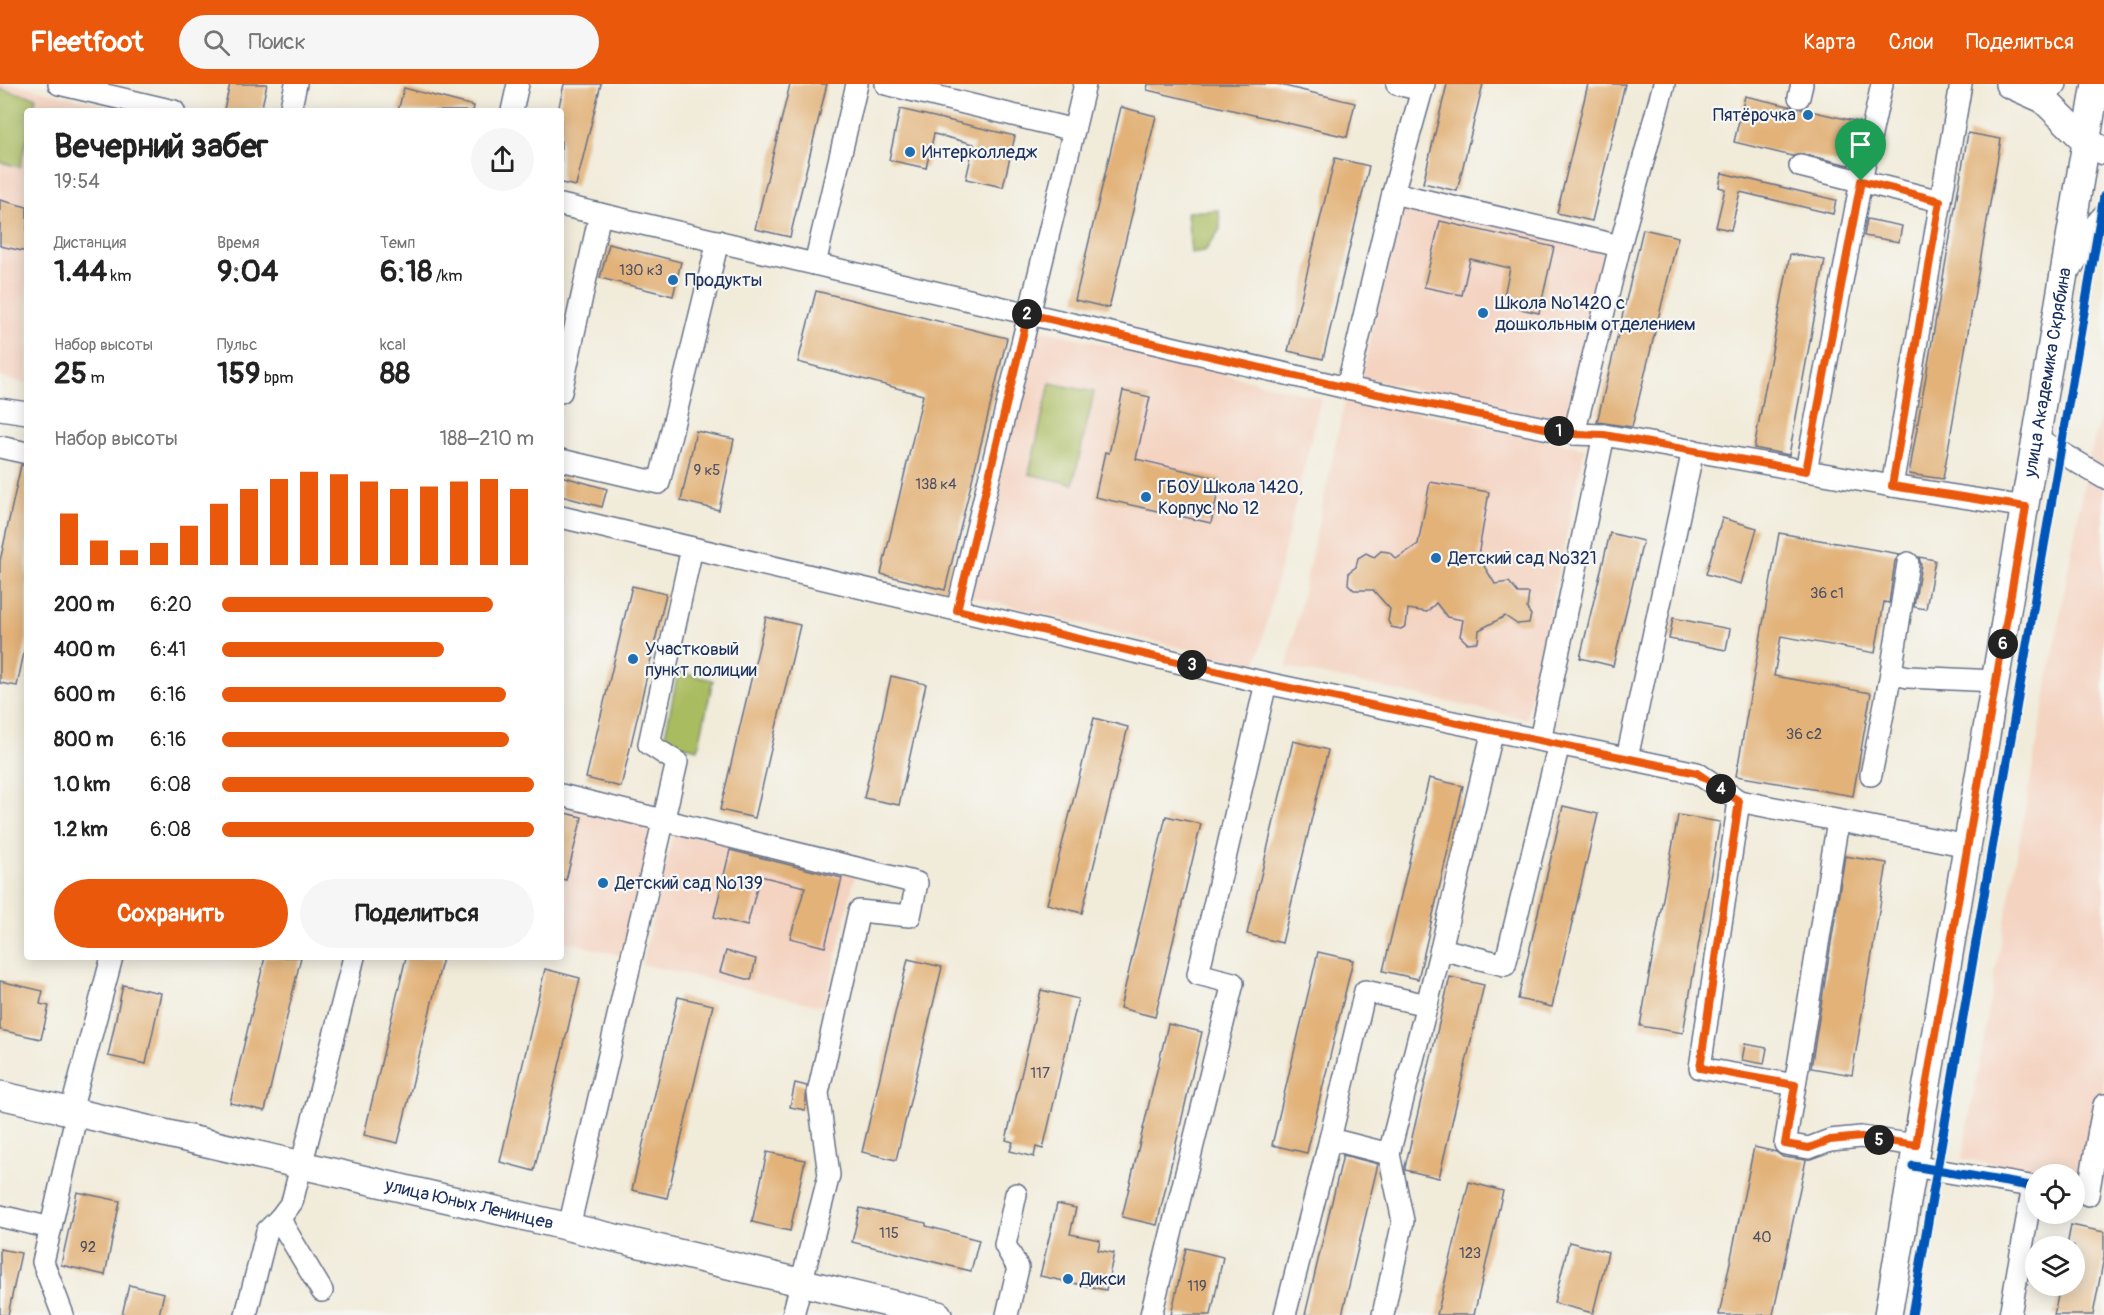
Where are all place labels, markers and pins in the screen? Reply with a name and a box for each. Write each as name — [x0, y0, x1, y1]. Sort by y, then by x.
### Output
place label: Пятёрочка — [1713, 104, 1796, 127]
marker: Пятёрочка — [1801, 108, 1815, 122]
pin — [1835, 119, 1886, 181]
place label: Интерколледж — [922, 141, 1038, 164]
marker: Интерколледж — [903, 145, 917, 159]
place label: Продукты — [685, 269, 762, 292]
marker: Продукты — [666, 273, 680, 287]
place label: Школа №1420 с дошкольным отделением — [1495, 292, 1696, 336]
pin: 2 — [1012, 299, 1042, 329]
marker: Школа №1420 с дошкольным отделением — [1476, 306, 1490, 320]
pin: 1 — [1544, 416, 1574, 446]
place label: ГБОУ Школа 1420, Корпус № 12 — [1158, 476, 1303, 520]
marker: ГБОУ Школа 1420, Корпус № 12 — [1139, 490, 1153, 504]
place label: Детский сад №321 — [1447, 547, 1597, 570]
marker: Детский сад №321 — [1429, 551, 1443, 565]
pin: 6 — [1988, 629, 2018, 659]
place label: Участковый пункт полиции — [645, 638, 757, 682]
pin: 3 — [1177, 650, 1207, 680]
marker: Участковый пункт полиции — [626, 652, 640, 666]
pin: 4 — [1706, 774, 1736, 804]
place label: Детский сад №139 — [614, 872, 763, 895]
marker: Детский сад №139 — [596, 876, 610, 890]
pin: 5 — [1864, 1125, 1894, 1155]
place label: Дикси — [1079, 1268, 1125, 1291]
marker: Дикси — [1061, 1272, 1075, 1286]

